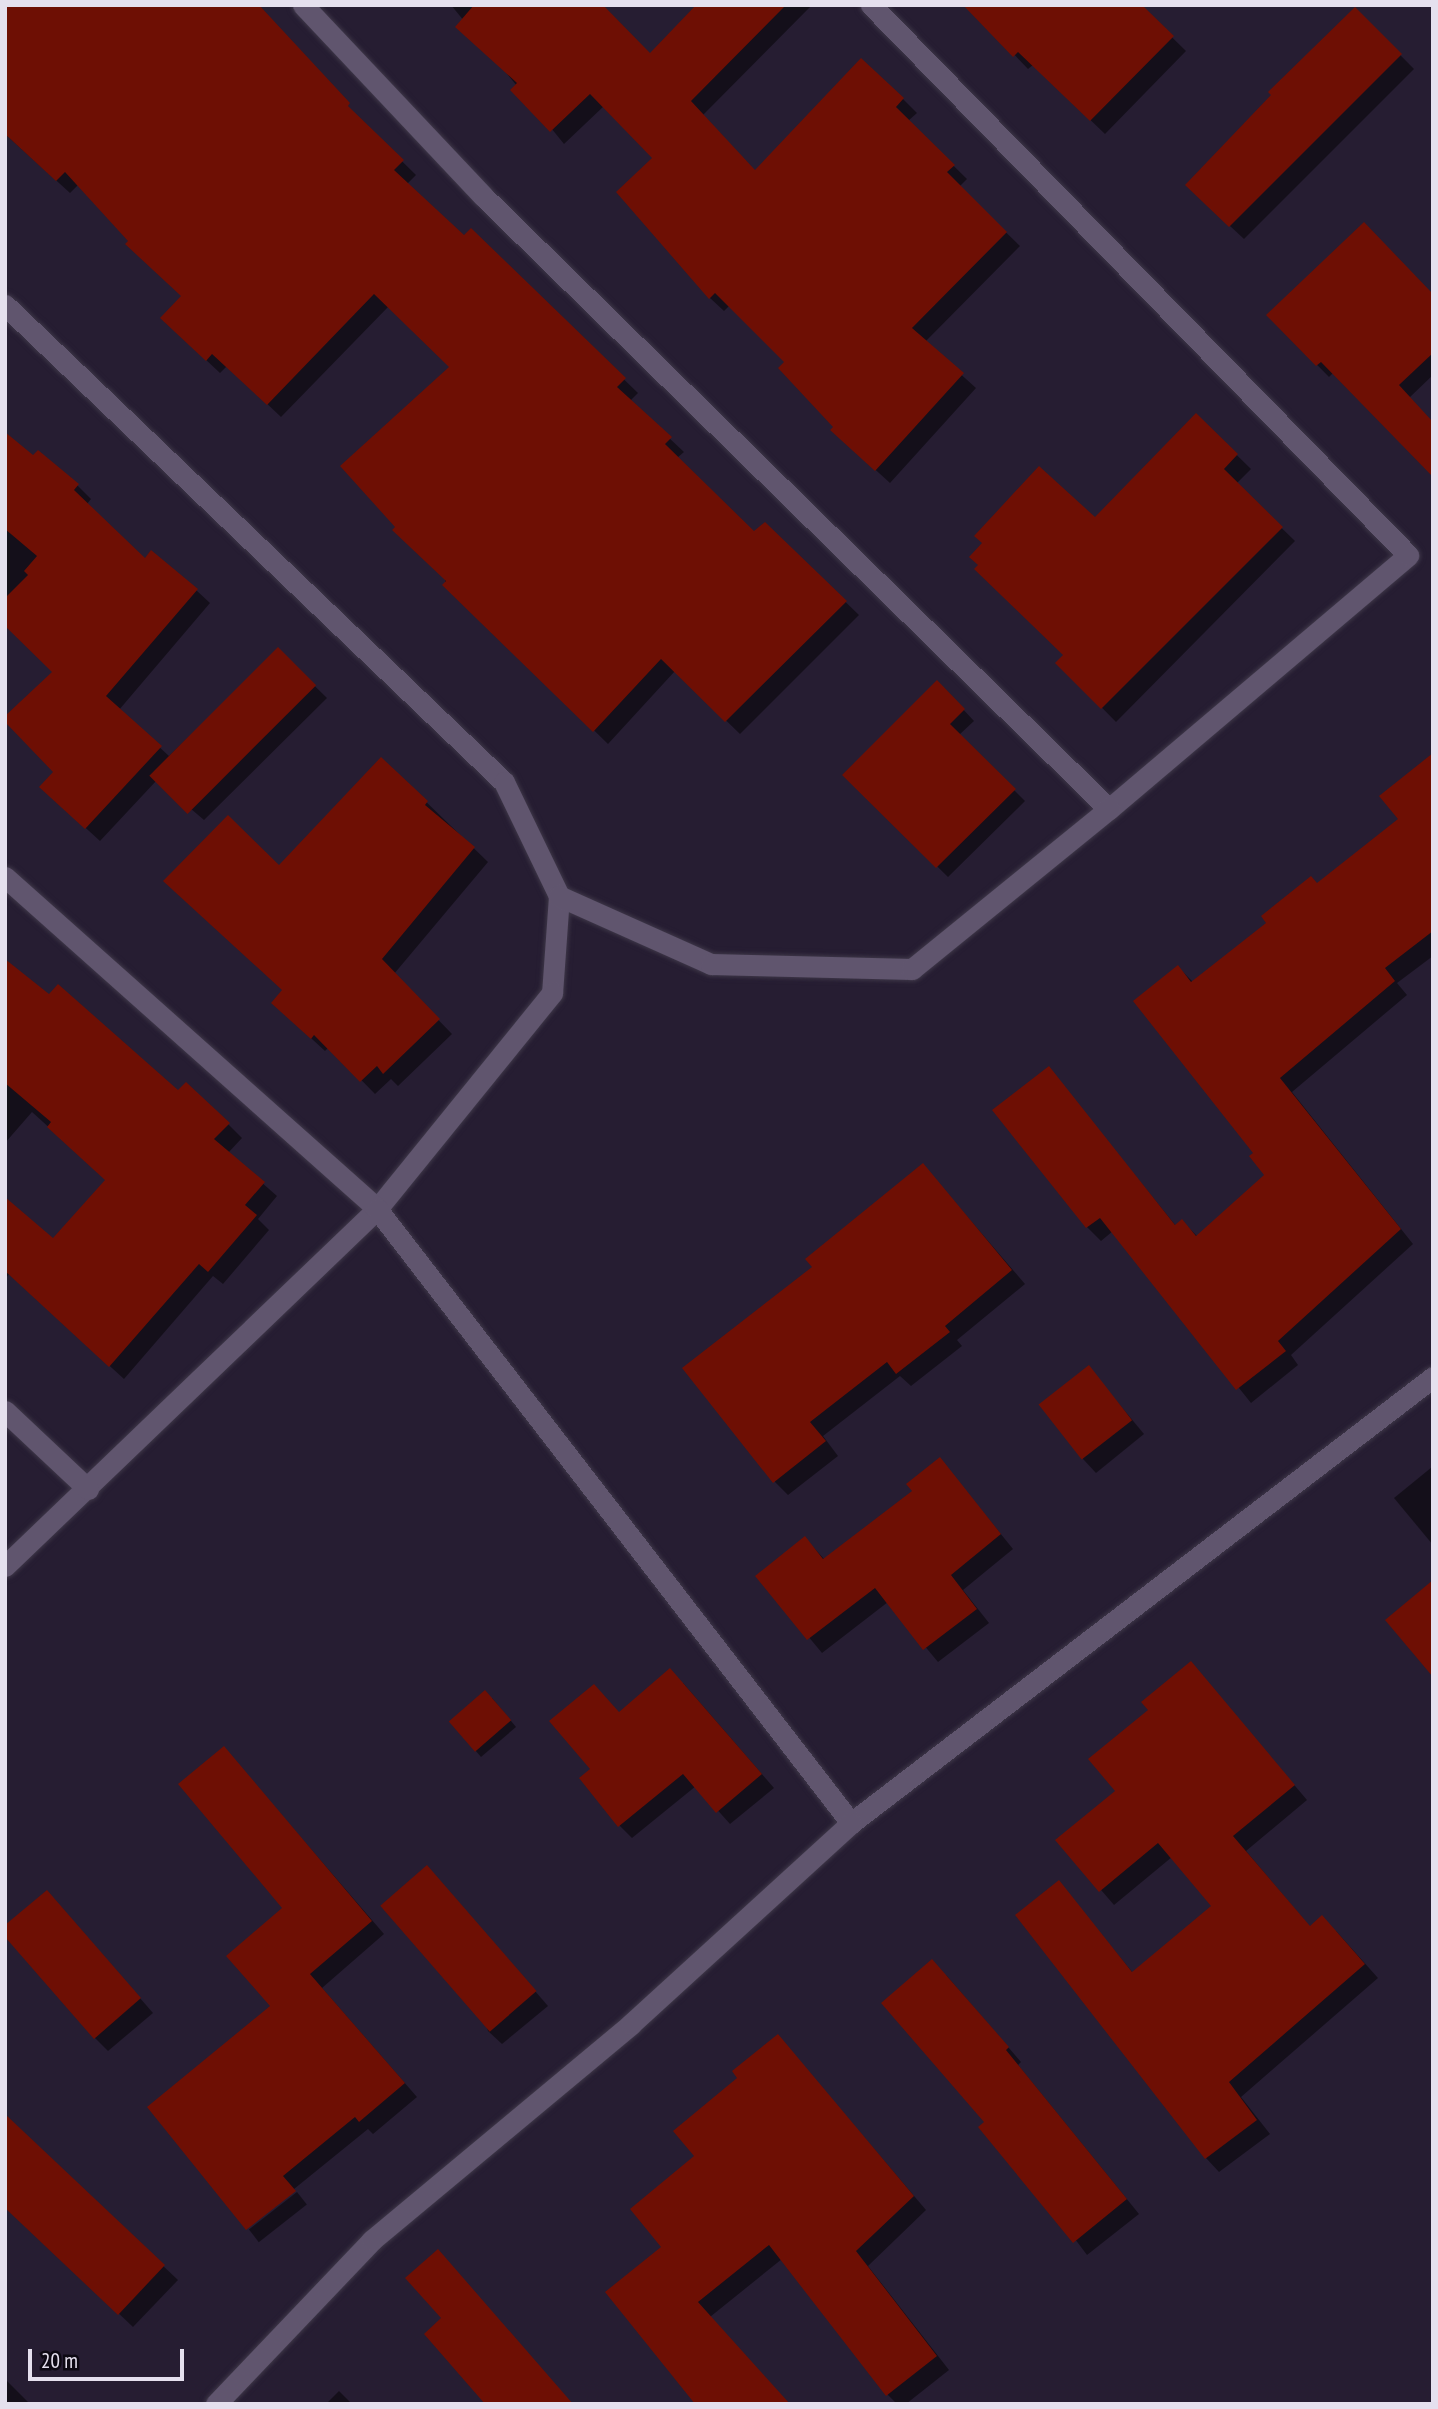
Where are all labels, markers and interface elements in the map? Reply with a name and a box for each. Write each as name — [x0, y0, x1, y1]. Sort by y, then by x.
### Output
scale bar — [32, 2336, 187, 2380]
text: 20 m — [41, 2347, 78, 2374]

